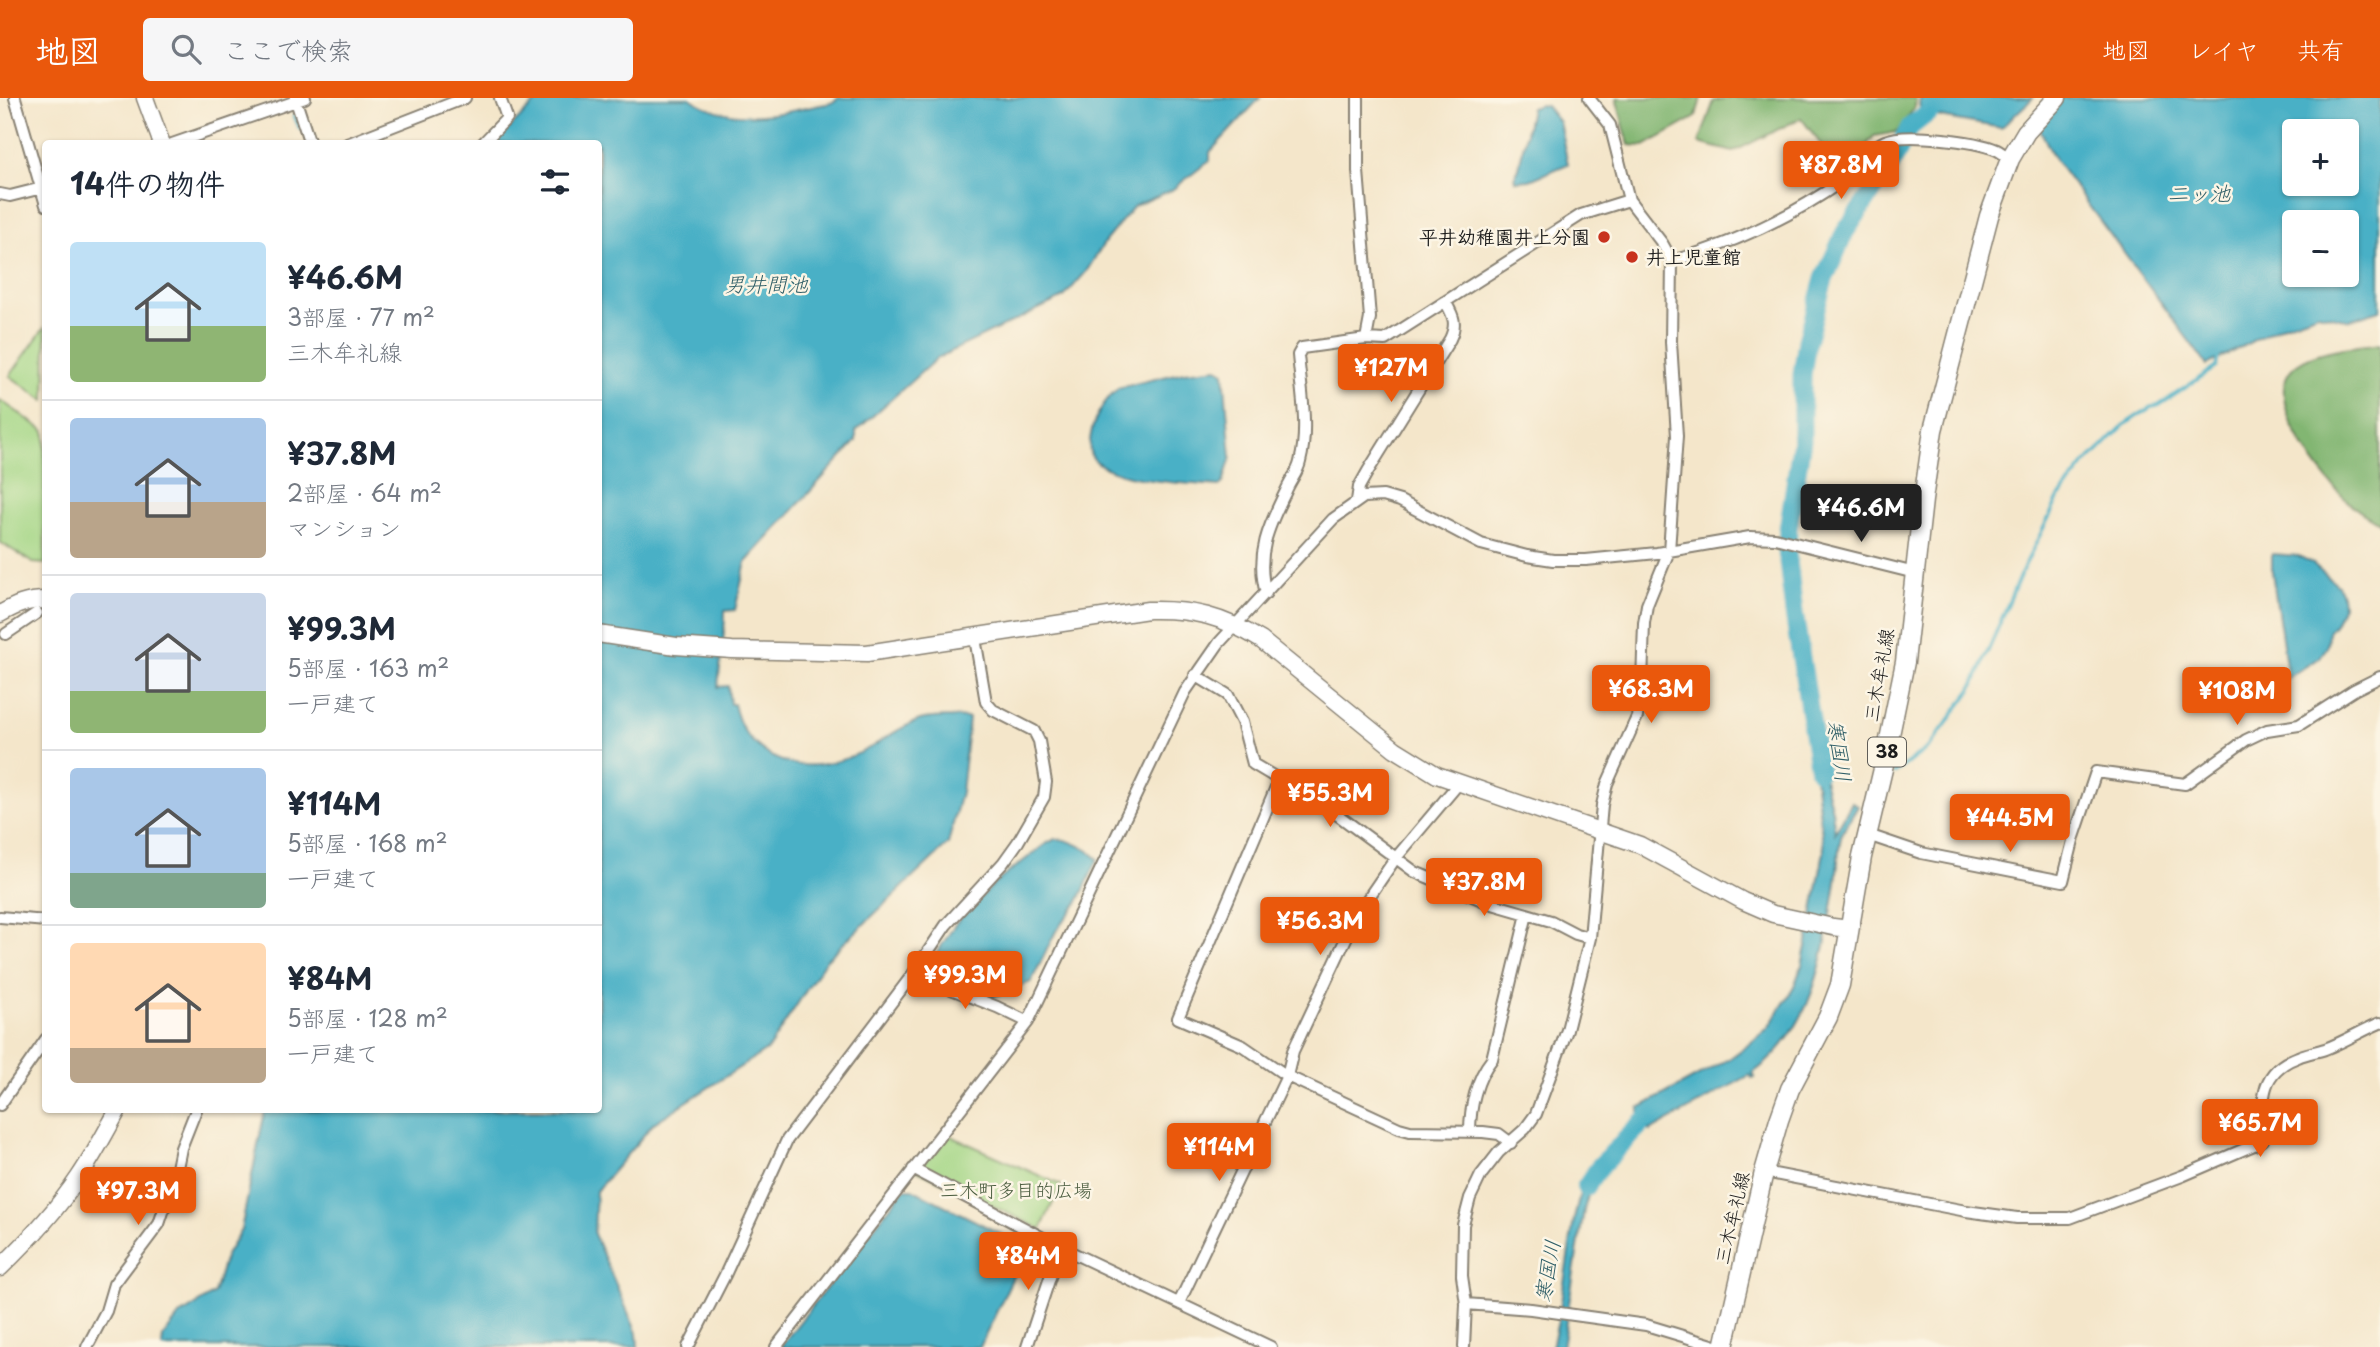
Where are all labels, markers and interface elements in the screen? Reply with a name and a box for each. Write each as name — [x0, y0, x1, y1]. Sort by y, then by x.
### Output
search box — [143, 18, 633, 81]
text: 地図 — [35, 24, 101, 74]
icon: search — [167, 30, 205, 68]
text: ここで検索 — [223, 30, 353, 69]
text: 地図 — [2102, 31, 2150, 67]
text: レイヤ — [2188, 31, 2259, 67]
text: 共有 — [2297, 31, 2345, 67]
map controls — [2282, 119, 2359, 287]
button: + — [2282, 119, 2359, 196]
pin: ¥87.8M — [1784, 141, 1898, 201]
text: ¥87.8M — [1799, 146, 1883, 181]
text: 14件の物件 — [70, 160, 225, 205]
icon: filters — [536, 163, 574, 201]
water label: 二ッ池 — [2168, 176, 2231, 208]
button: − — [2282, 210, 2359, 287]
place label: 平井幼稚園井上分園 — [1419, 222, 1590, 250]
marker: 平井幼稚園井上分園 — [1596, 229, 1612, 245]
place label: 井上児童館 — [1646, 242, 1741, 270]
marker: 井上児童館 — [1624, 249, 1640, 265]
text: ¥46.6M — [287, 254, 403, 299]
water label: 男井間池 — [724, 267, 809, 299]
icon: home — [126, 270, 210, 354]
text: 3部屋 · 77 m² — [287, 299, 435, 334]
text: 三木牟礼線 — [287, 334, 402, 369]
pin: ¥127M — [1342, 344, 1440, 404]
text: ¥127M — [1354, 349, 1428, 384]
text: ¥37.8M — [287, 430, 396, 475]
icon: home — [126, 446, 210, 530]
text: 2部屋 · 64 m² — [287, 475, 442, 510]
pin: ¥46.6M — [1804, 484, 1918, 544]
text: ¥46.6M — [1817, 489, 1905, 524]
text: マンション — [287, 510, 401, 545]
text: ¥99.3M — [287, 605, 396, 650]
icon: home — [126, 621, 210, 705]
street label: 三木牟礼線 — [1856, 626, 1900, 724]
text: 5部屋 · 163 m² — [287, 650, 449, 685]
pin: ¥68.3M — [1594, 666, 1708, 725]
pin: ¥108M — [2188, 668, 2286, 727]
text: ¥68.3M — [1608, 670, 1694, 705]
text: ¥108M — [2198, 672, 2276, 707]
text: 一戸建て — [287, 685, 379, 720]
water label: 寒国川 — [1821, 717, 1861, 784]
road number: 38 — [1868, 738, 1906, 766]
pin: ¥55.3M — [1273, 770, 1387, 829]
text: ¥55.3M — [1287, 774, 1373, 809]
text: ¥114M — [287, 780, 381, 825]
pin: ¥44.5M — [1953, 794, 2067, 854]
icon: home — [126, 796, 210, 880]
text: ¥44.5M — [1966, 799, 2054, 834]
text: 5部屋 · 168 m² — [287, 825, 448, 860]
pin: ¥37.8M — [1427, 858, 1541, 918]
text: 一戸建て — [287, 860, 379, 895]
text: ¥37.8M — [1442, 863, 1526, 898]
pin: ¥56.3M — [1263, 898, 1377, 957]
text: ¥56.3M — [1276, 902, 1364, 937]
pin: ¥99.3M — [908, 951, 1022, 1011]
text: ¥84M — [287, 955, 373, 1000]
text: ¥99.3M — [923, 956, 1007, 991]
icon: home — [126, 971, 210, 1055]
text: 5部屋 · 128 m² — [287, 1000, 448, 1035]
text: 一戸建て — [287, 1035, 379, 1070]
pin: ¥65.7M — [2203, 1100, 2317, 1159]
text: ¥65.7M — [2218, 1104, 2302, 1139]
pin: ¥114M — [1170, 1124, 1268, 1183]
text: ¥114M — [1183, 1128, 1255, 1163]
pin: ¥97.3M — [81, 1168, 195, 1227]
street label: 三木牟礼線 — [1707, 1168, 1755, 1267]
text: ¥97.3M — [96, 1172, 180, 1207]
park label: 三木町多目的広場 — [940, 1175, 1092, 1203]
pin: ¥84M — [987, 1232, 1069, 1292]
text: ¥84M — [995, 1237, 1061, 1272]
water label: 寒国川 — [1525, 1237, 1567, 1304]

